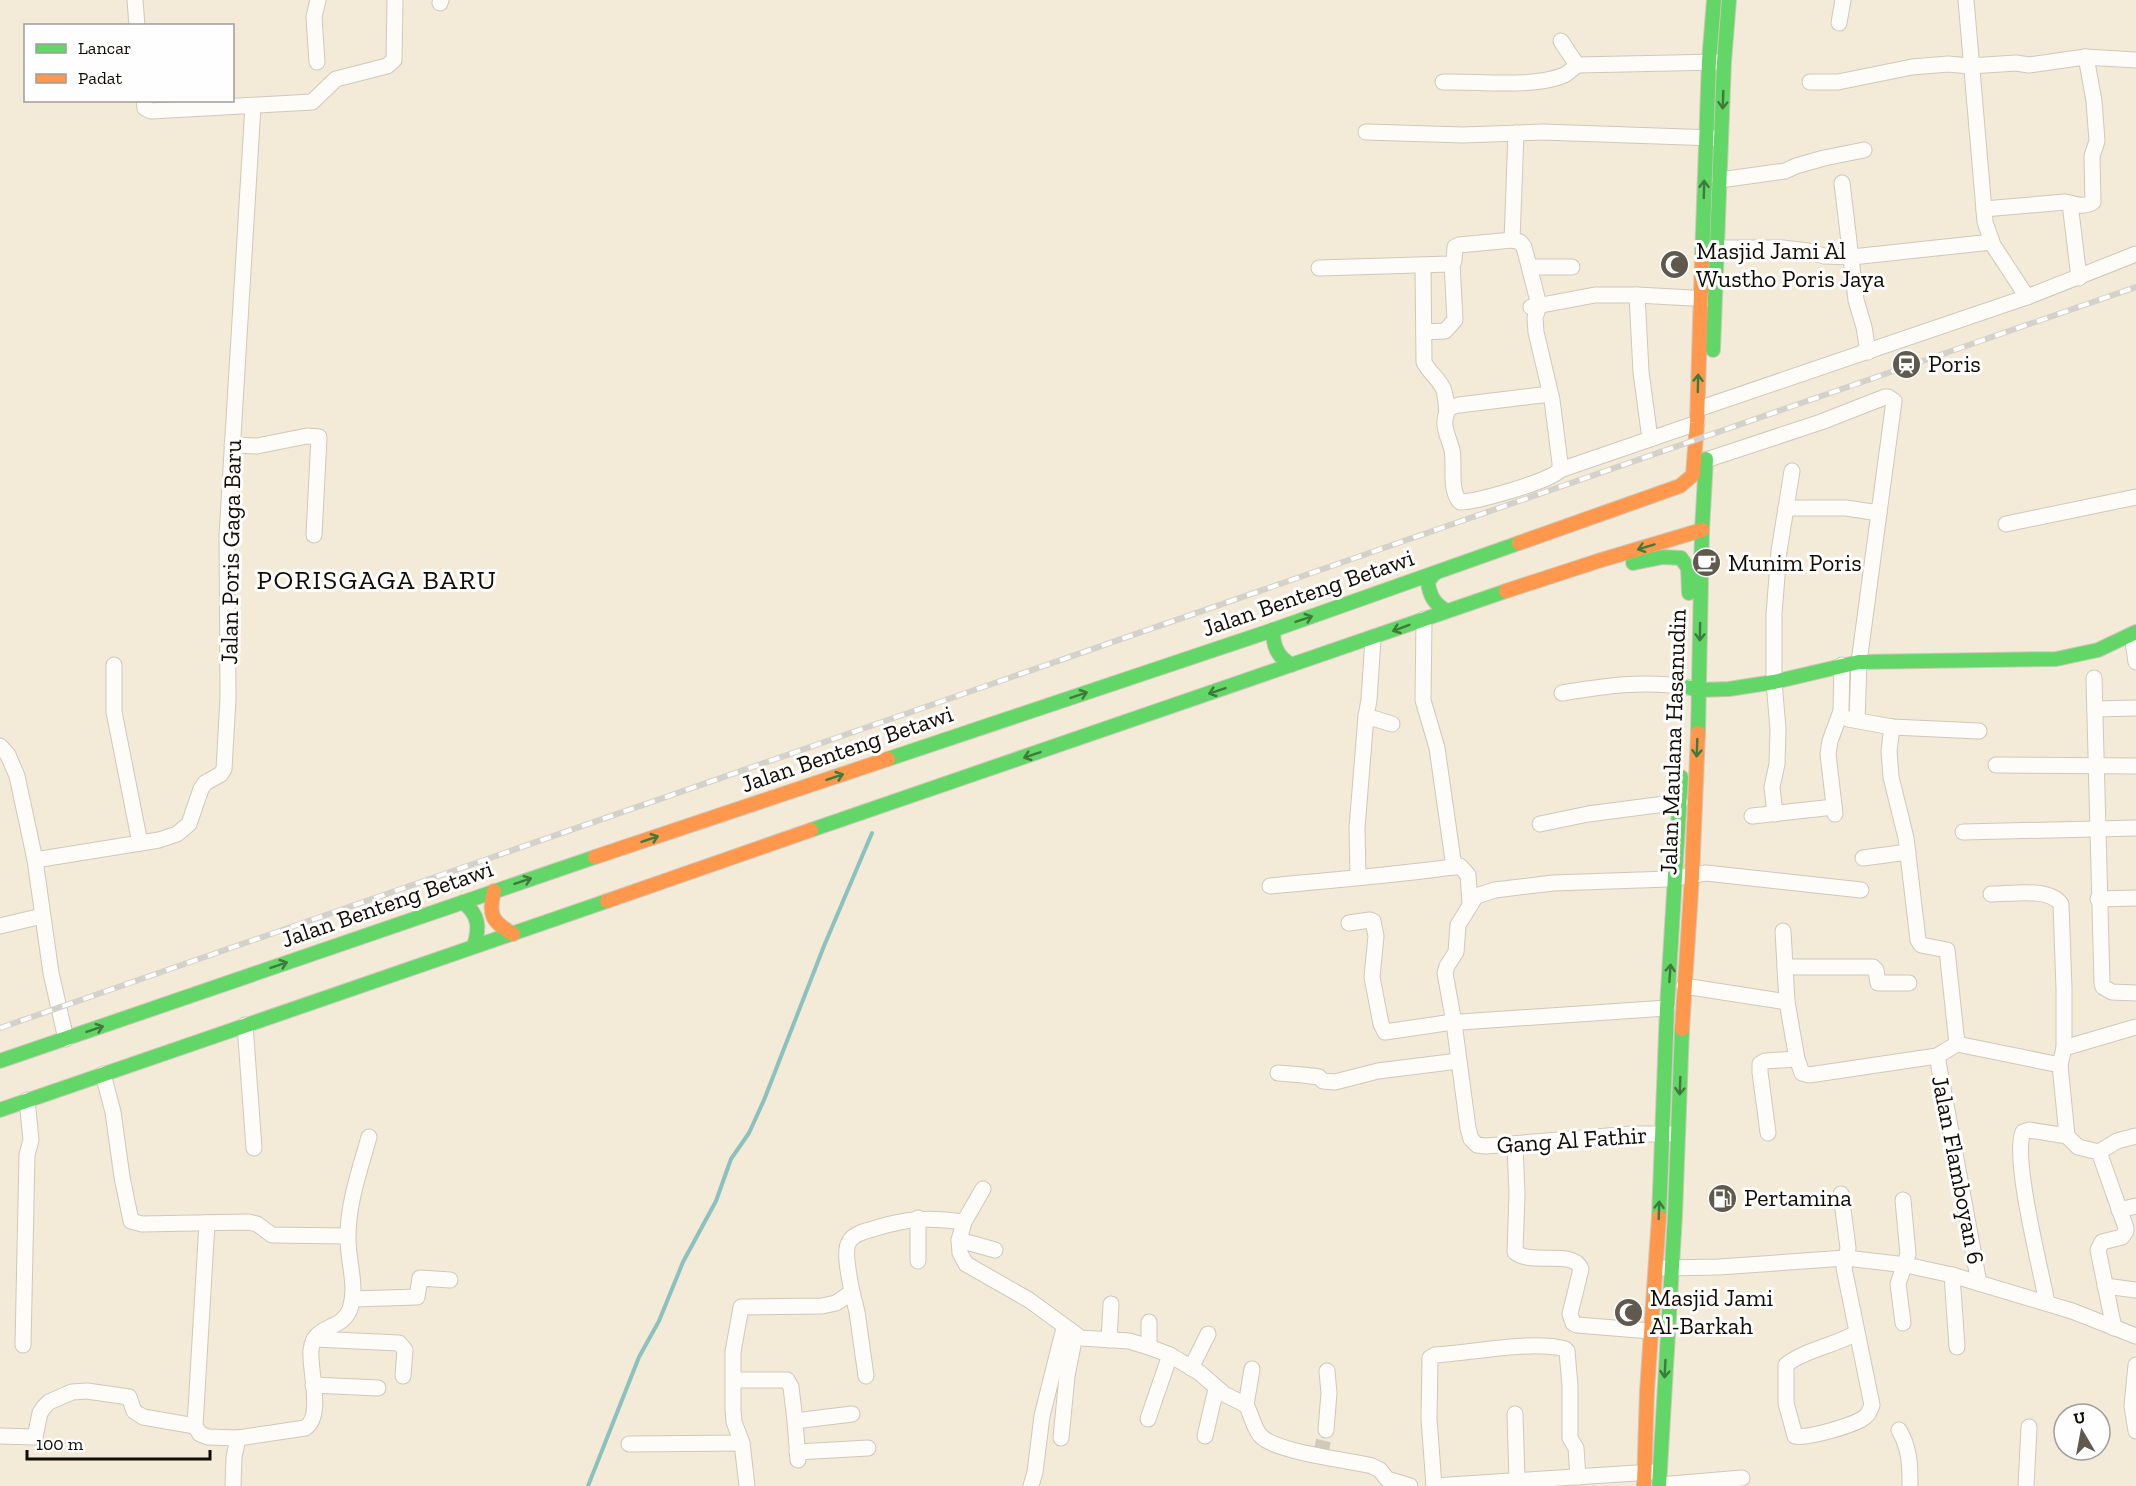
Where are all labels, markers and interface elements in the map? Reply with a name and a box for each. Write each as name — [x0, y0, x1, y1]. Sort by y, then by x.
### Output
legend — [24, 24, 234, 102]
text: Lancar — [78, 37, 131, 59]
text: Padat — [78, 67, 122, 89]
one-way arrow — [1717, 90, 1729, 110]
one-way arrow — [1698, 179, 1710, 199]
place label: Masjid Jami Al Wustho Poris Jaya — [1696, 236, 1885, 293]
mosque icon: Masjid Jami Al Wustho Poris Jaya — [1659, 249, 1691, 281]
station icon: Poris — [1891, 348, 1923, 380]
place label: Poris — [1928, 349, 1981, 378]
one-way arrow — [1692, 374, 1704, 394]
street label: Jalan Poris Gaga Baru — [214, 439, 247, 665]
one-way arrow — [1637, 542, 1656, 553]
street label: Jalan Benteng Betawi — [1198, 543, 1418, 642]
cafe icon: Munim Poris — [1691, 547, 1723, 579]
place label: Munim Poris — [1728, 548, 1862, 577]
district label: PORISGAGA BARU — [257, 564, 497, 596]
street label: Jalan Maulana Hasanudin — [1653, 608, 1692, 876]
one-way arrow — [1294, 613, 1313, 624]
one-way arrow — [1694, 621, 1706, 641]
one-way arrow — [1392, 623, 1411, 634]
one-way arrow — [1208, 686, 1227, 697]
one-way arrow — [1069, 688, 1088, 699]
street label: Jalan Benteng Betawi — [737, 699, 957, 798]
one-way arrow — [1691, 738, 1702, 758]
one-way arrow — [1023, 750, 1042, 761]
one-way arrow — [825, 770, 844, 781]
one-way arrow — [640, 832, 659, 843]
street label: Jalan Benteng Betawi — [277, 854, 497, 953]
one-way arrow — [513, 875, 532, 886]
one-way arrow — [269, 959, 288, 970]
one-way arrow — [1664, 964, 1675, 984]
one-way arrow — [85, 1022, 104, 1033]
street label: Jalan Flamboyan 6 — [1926, 1073, 1991, 1267]
one-way arrow — [1675, 1076, 1686, 1096]
street label: Gang Al Fathir — [1496, 1120, 1648, 1159]
fuel station icon: Pertamina — [1707, 1182, 1739, 1214]
place label: Pertamina — [1744, 1183, 1852, 1212]
one-way arrow — [1653, 1201, 1664, 1221]
place label: Masjid Jami Al-Barkah — [1650, 1283, 1774, 1340]
mosque icon: Masjid Jami Al-Barkah — [1613, 1296, 1645, 1328]
one-way arrow — [1659, 1358, 1670, 1378]
north arrow — [2052, 1402, 2112, 1462]
text: U — [2072, 1407, 2087, 1428]
scale bar — [27, 1423, 210, 1461]
text: 100 m — [36, 1433, 84, 1455]

